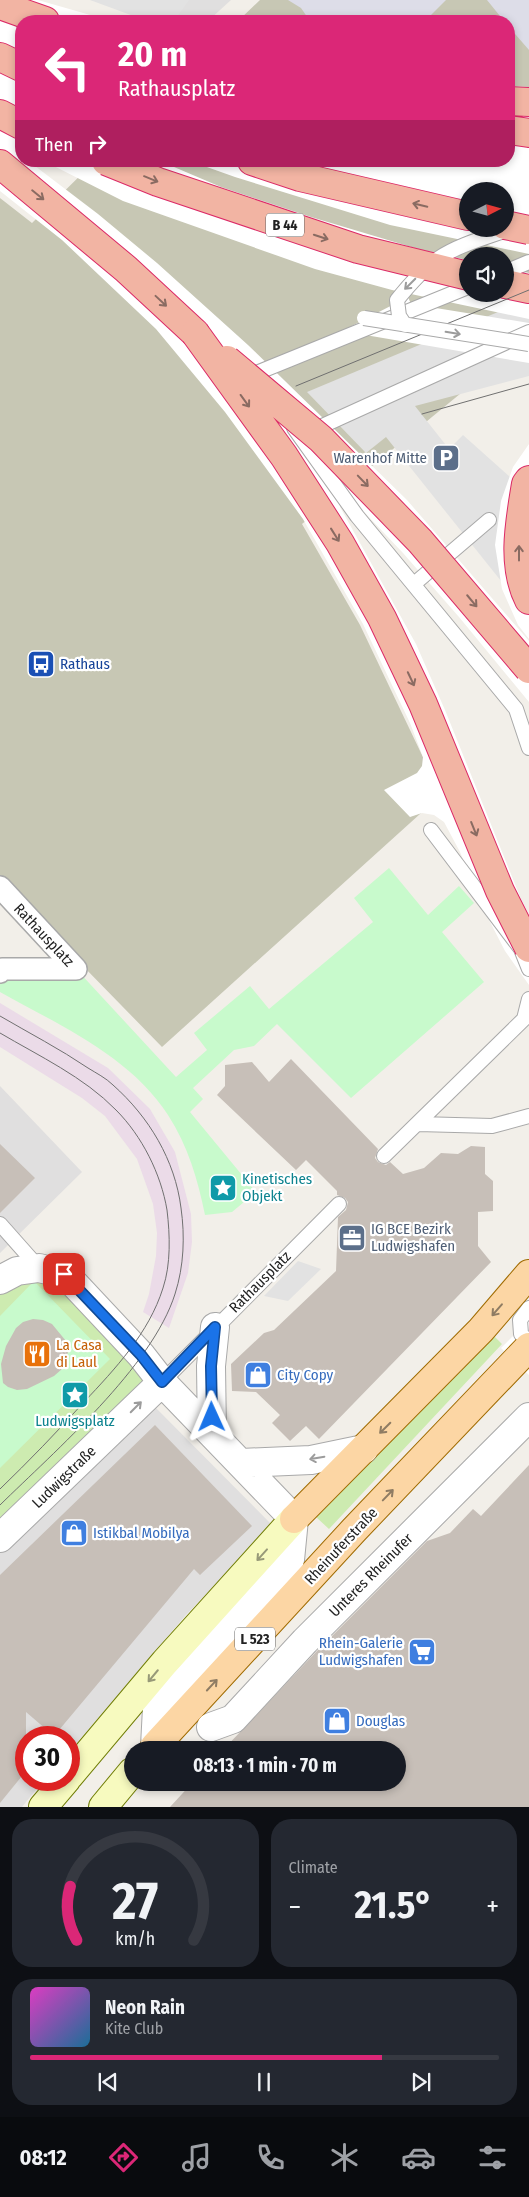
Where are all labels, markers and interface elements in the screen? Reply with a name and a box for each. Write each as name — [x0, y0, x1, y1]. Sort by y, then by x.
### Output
text: 20 m — [118, 33, 187, 75]
icon: left — [35, 35, 100, 100]
text: Rathausplatz — [118, 75, 235, 102]
icon: right — [83, 130, 111, 158]
text: Then — [35, 133, 73, 156]
one-way arrow — [143, 175, 158, 185]
north arrow — [459, 182, 514, 238]
map controls — [459, 182, 514, 302]
one-way arrow — [31, 189, 44, 200]
one-way arrow — [412, 200, 428, 210]
road number: B 44 — [266, 214, 304, 236]
one-way arrow — [313, 233, 329, 242]
button: sound — [459, 247, 514, 302]
one-way arrow — [405, 278, 417, 290]
one-way arrow — [154, 295, 167, 307]
one-way arrow — [445, 328, 461, 338]
one-way arrow — [239, 394, 250, 407]
parking icon: Warenhof Mitte — [431, 443, 461, 473]
place label: Warenhof Mitte — [333, 449, 427, 467]
one-way arrow — [357, 475, 369, 488]
one-way arrow — [331, 528, 341, 542]
one-way arrow — [514, 545, 524, 561]
one-way arrow — [466, 595, 478, 608]
bus stop icon: Rathaus — [26, 649, 56, 679]
place label: Rathaus — [60, 655, 110, 673]
one-way arrow — [407, 671, 416, 686]
one-way arrow — [470, 821, 479, 836]
street label: Rathausplatz — [10, 900, 78, 970]
place label: Kinetisches Objekt — [242, 1170, 312, 1205]
place icon: Kinetisches Objekt — [208, 1173, 238, 1203]
place label: IG BCE Bezirk Ludwigshafen — [371, 1220, 455, 1255]
office icon: IG BCE Bezirk Ludwigshafen — [337, 1223, 367, 1253]
street label: Rathausplatz — [225, 1247, 295, 1317]
pin — [43, 1253, 85, 1295]
icon: arrive — [50, 1260, 78, 1288]
one-way arrow — [491, 1304, 503, 1317]
place label: La Casa di Laul — [56, 1336, 102, 1371]
restaurant icon: La Casa di Laul — [22, 1339, 52, 1369]
shop icon: City Copy — [243, 1360, 273, 1390]
place label: City Copy — [277, 1366, 334, 1384]
place icon: Ludwigsplatz — [60, 1380, 90, 1410]
position arrow — [185, 1390, 237, 1442]
one-way arrow — [130, 1402, 142, 1414]
place label: Ludwigsplatz — [35, 1412, 115, 1430]
one-way arrow — [379, 1422, 391, 1434]
street label: Ludwigstraße — [28, 1442, 100, 1512]
one-way arrow — [309, 1454, 325, 1464]
one-way arrow — [382, 1488, 394, 1501]
street label: Rheinuferstraße — [301, 1504, 381, 1588]
shop icon: Istikbal Mobilya — [59, 1518, 89, 1548]
place label: Istikbal Mobilya — [93, 1524, 190, 1542]
street label: Unteres Rheinufer — [325, 1529, 417, 1621]
one-way arrow — [256, 1549, 268, 1562]
road number: L 523 — [235, 1628, 275, 1650]
place label: Rhein-Galerie Ludwigshafen — [319, 1634, 403, 1669]
supermarket icon: Rhein-Galerie Ludwigshafen — [407, 1637, 437, 1667]
one-way arrow — [147, 1669, 158, 1682]
one-way arrow — [206, 1679, 218, 1692]
shop icon: Douglas — [322, 1706, 352, 1736]
place label: Douglas — [356, 1712, 405, 1730]
speed limit sign: 30 — [15, 1726, 80, 1791]
text: 08:13 · 1 min · 70 m — [193, 1754, 337, 1777]
text: Climate — [289, 1858, 338, 1877]
text: 27 — [111, 1870, 158, 1933]
text: 21.5° — [355, 1882, 433, 1928]
text: − — [289, 1890, 301, 1923]
text: + — [486, 1890, 499, 1923]
text: km/h — [115, 1928, 155, 1950]
text: Neon Rain — [105, 1996, 185, 2019]
text: Kite Club — [105, 2019, 163, 2038]
icon: previous — [94, 2068, 122, 2096]
icon: pause — [250, 2068, 278, 2096]
icon: next — [407, 2068, 435, 2096]
icon: directions — [106, 2140, 141, 2175]
icon: music — [179, 2140, 214, 2175]
icon: phone — [253, 2140, 288, 2175]
icon: climate — [327, 2140, 362, 2175]
icon: car — [401, 2140, 436, 2175]
icon: filters — [475, 2140, 510, 2175]
text: 08:12 — [19, 2144, 67, 2171]

